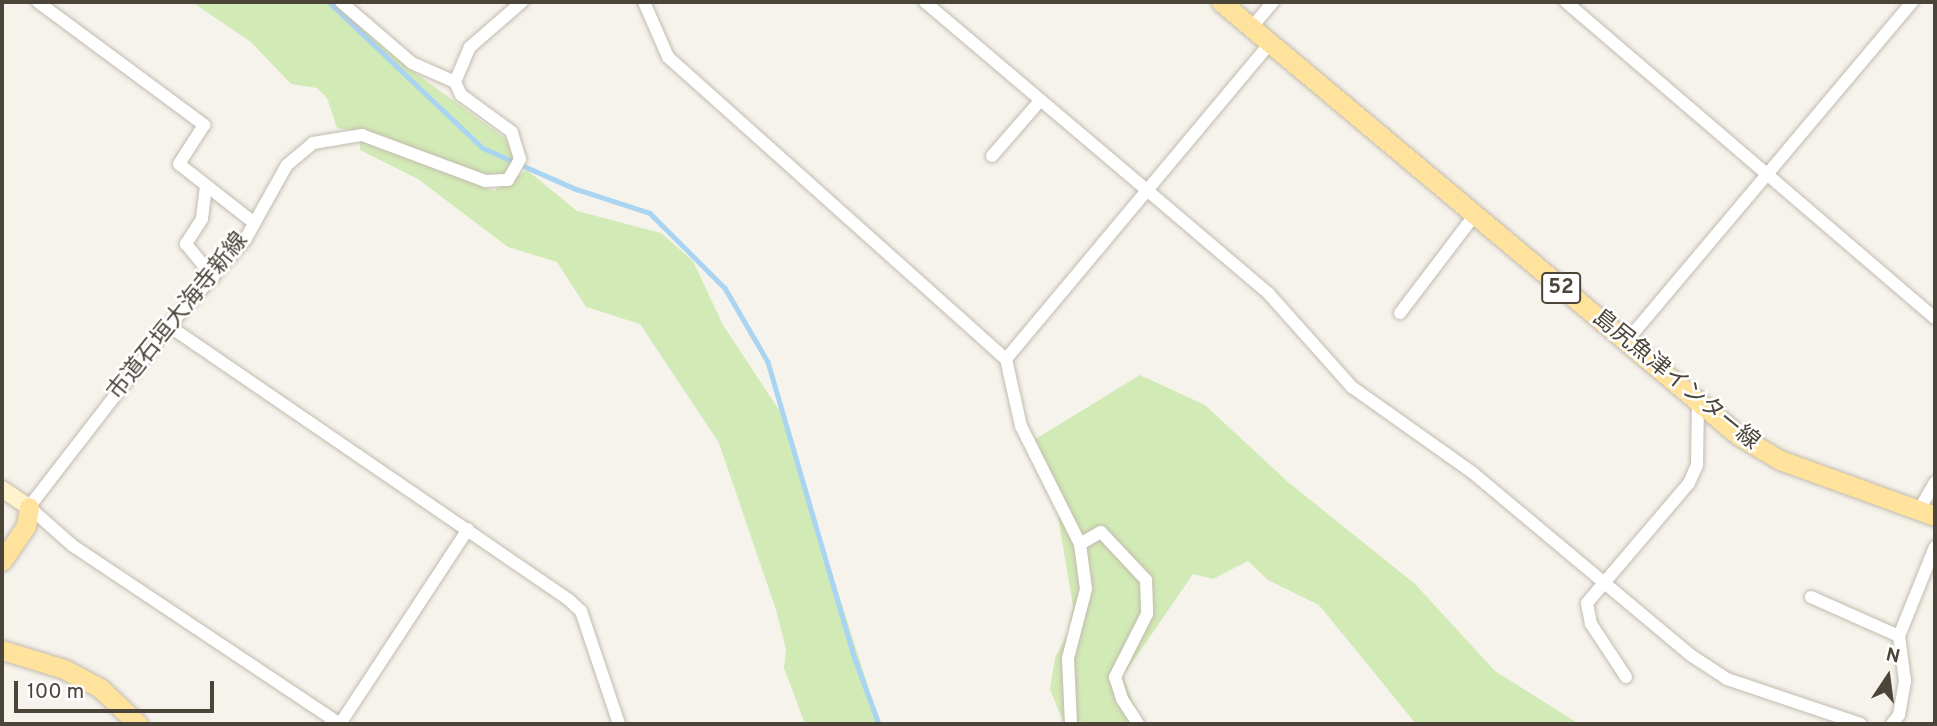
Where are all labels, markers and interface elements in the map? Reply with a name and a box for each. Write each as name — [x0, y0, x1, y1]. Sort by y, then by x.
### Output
street label: 市道石垣大海寺新線 — [103, 228, 255, 406]
road number: 52 — [1540, 270, 1582, 306]
street label: 島尻魚津インター線 — [1586, 305, 1764, 457]
north arrow — [1853, 642, 1923, 712]
text: N — [1883, 643, 1902, 670]
scale bar — [18, 666, 217, 710]
text: 100 m — [27, 679, 84, 706]

